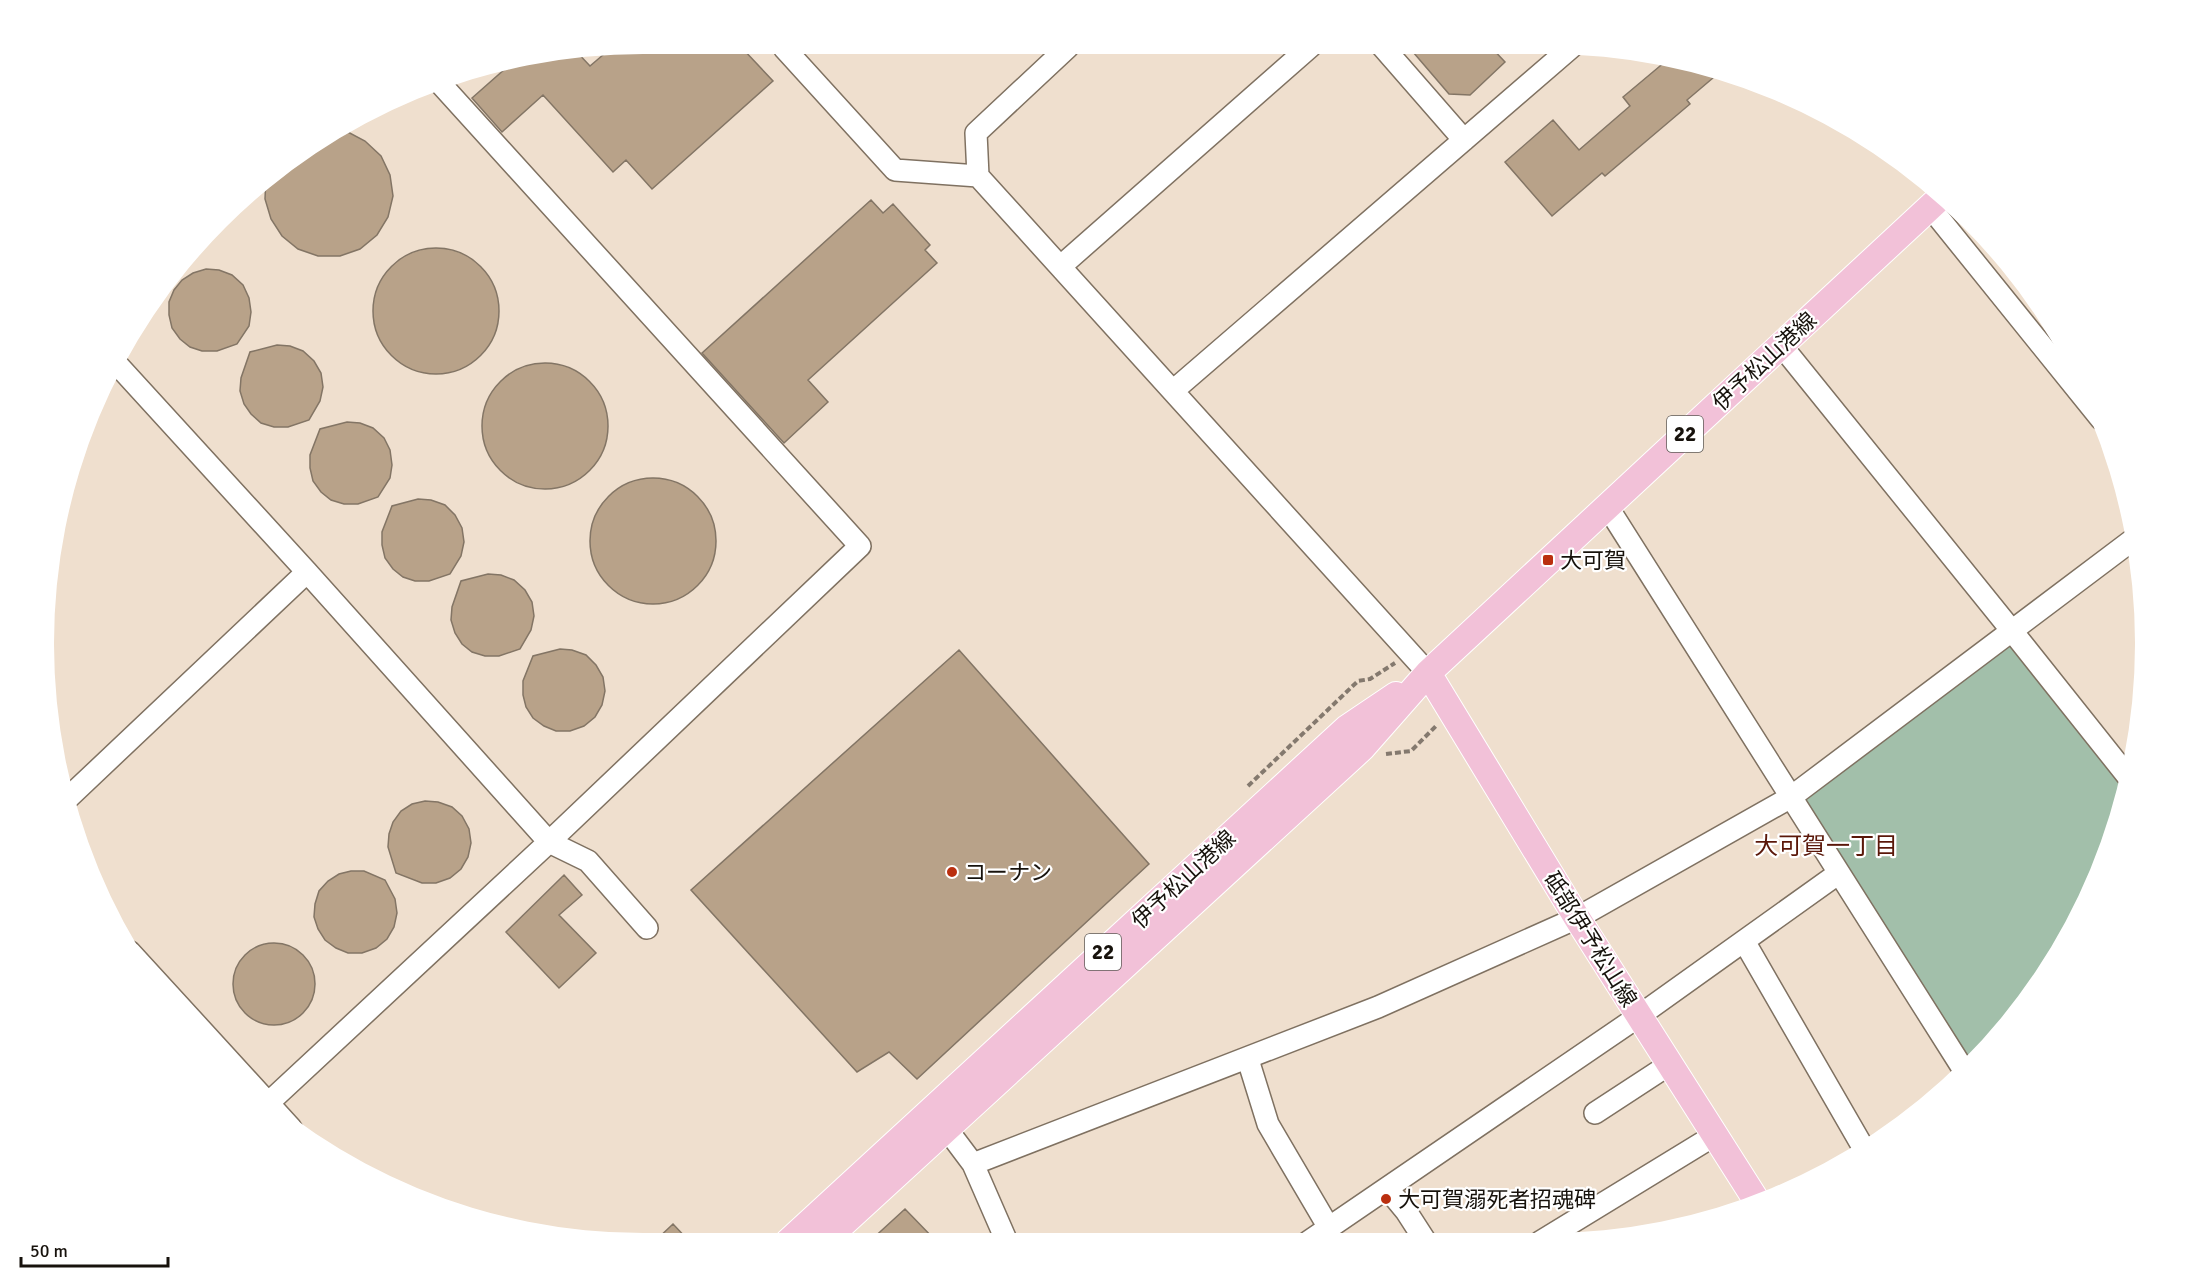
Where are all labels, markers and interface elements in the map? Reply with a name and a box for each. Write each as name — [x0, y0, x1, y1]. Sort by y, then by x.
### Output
street label: 伊予松山港線 — [1707, 306, 1822, 416]
road number: 22 — [1667, 416, 1703, 452]
place label: 大可賀 — [1560, 547, 1626, 574]
marker: 大可賀 — [1541, 553, 1555, 567]
street label: 伊予松山港線 — [1126, 824, 1241, 934]
district label: 大可賀一丁目 — [1754, 831, 1898, 861]
place label: コーナン — [964, 859, 1052, 886]
marker: コーナン — [945, 865, 959, 879]
street label: 砥部伊予松山線 — [1538, 867, 1643, 1012]
road number: 22 — [1085, 934, 1121, 970]
place label: 大可賀溺死者招魂碑 — [1398, 1186, 1596, 1213]
marker: 大可賀溺死者招魂碑 — [1379, 1192, 1393, 1206]
scale bar — [21, 1230, 168, 1268]
text: 50 m — [30, 1240, 68, 1262]

